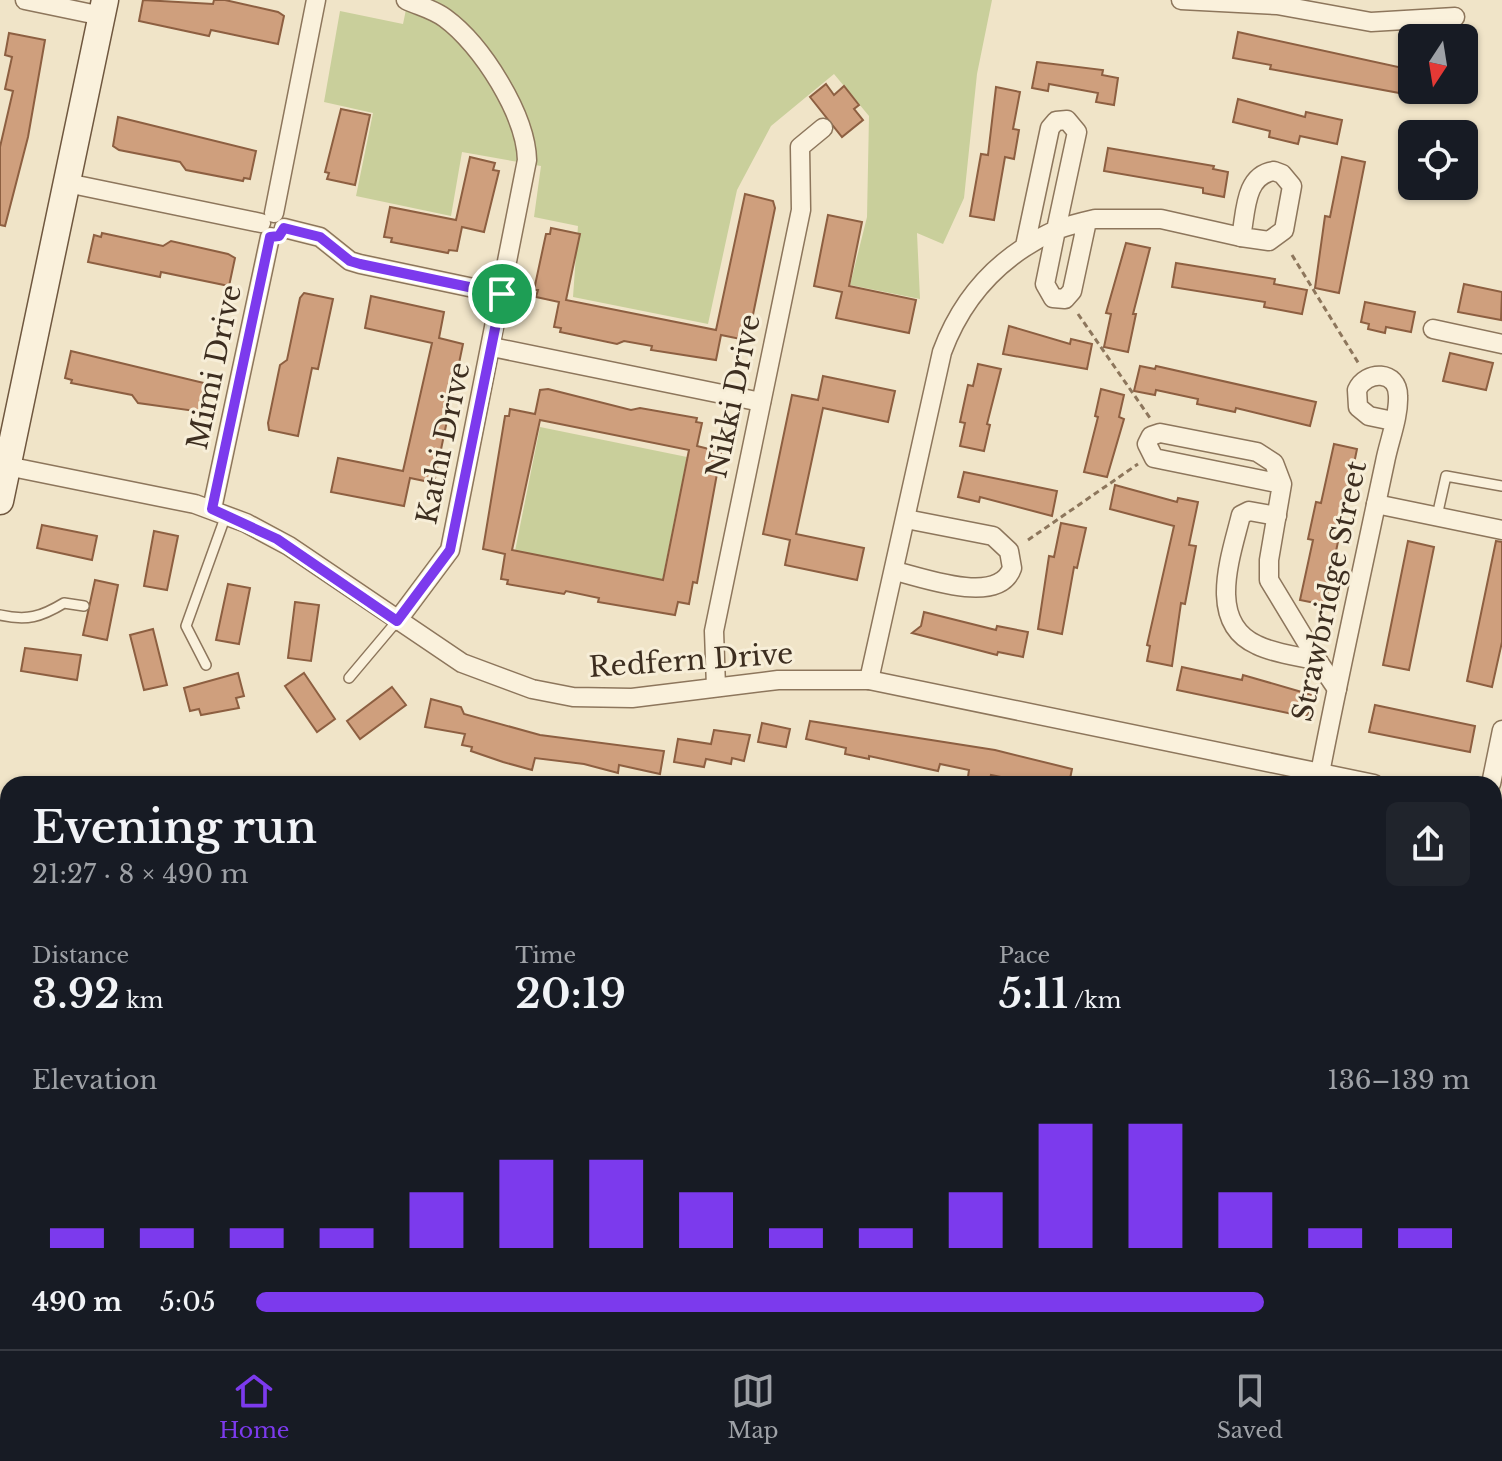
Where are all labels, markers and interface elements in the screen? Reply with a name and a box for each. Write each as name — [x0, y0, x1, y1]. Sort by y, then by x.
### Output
north arrow — [1398, 24, 1478, 104]
map controls — [1398, 24, 1478, 200]
button: locate — [1398, 120, 1478, 200]
pin — [468, 260, 536, 328]
icon: arrive — [480, 272, 524, 316]
street label: Mimi Drive — [180, 281, 249, 453]
street label: Nikki Drive — [699, 311, 768, 481]
street label: Kathi Drive — [409, 359, 478, 527]
street label: Strawbridge Street — [1285, 457, 1374, 725]
street label: Redfern Drive — [588, 636, 794, 685]
text: Evening run — [32, 800, 317, 855]
button: share — [1386, 802, 1470, 886]
text: 21:27 · 8 × 490 m — [32, 858, 248, 890]
text: Distance — [32, 942, 129, 969]
text: Time — [515, 942, 576, 969]
text: Pace — [999, 942, 1050, 969]
text: 3.92 — [32, 969, 120, 1019]
text: 20:19 — [515, 969, 626, 1019]
text: 5:11 — [999, 969, 1069, 1019]
text: km — [120, 987, 163, 1014]
text: /km — [1069, 987, 1121, 1014]
text: Elevation — [32, 1064, 158, 1096]
text: 136–139 m — [1327, 1064, 1470, 1096]
text: 490 m — [32, 1286, 122, 1318]
text: 5:05 — [160, 1286, 216, 1318]
tab: Home — [219, 1369, 289, 1444]
tab: Map — [727, 1369, 779, 1444]
tab: Saved — [1217, 1369, 1283, 1444]

